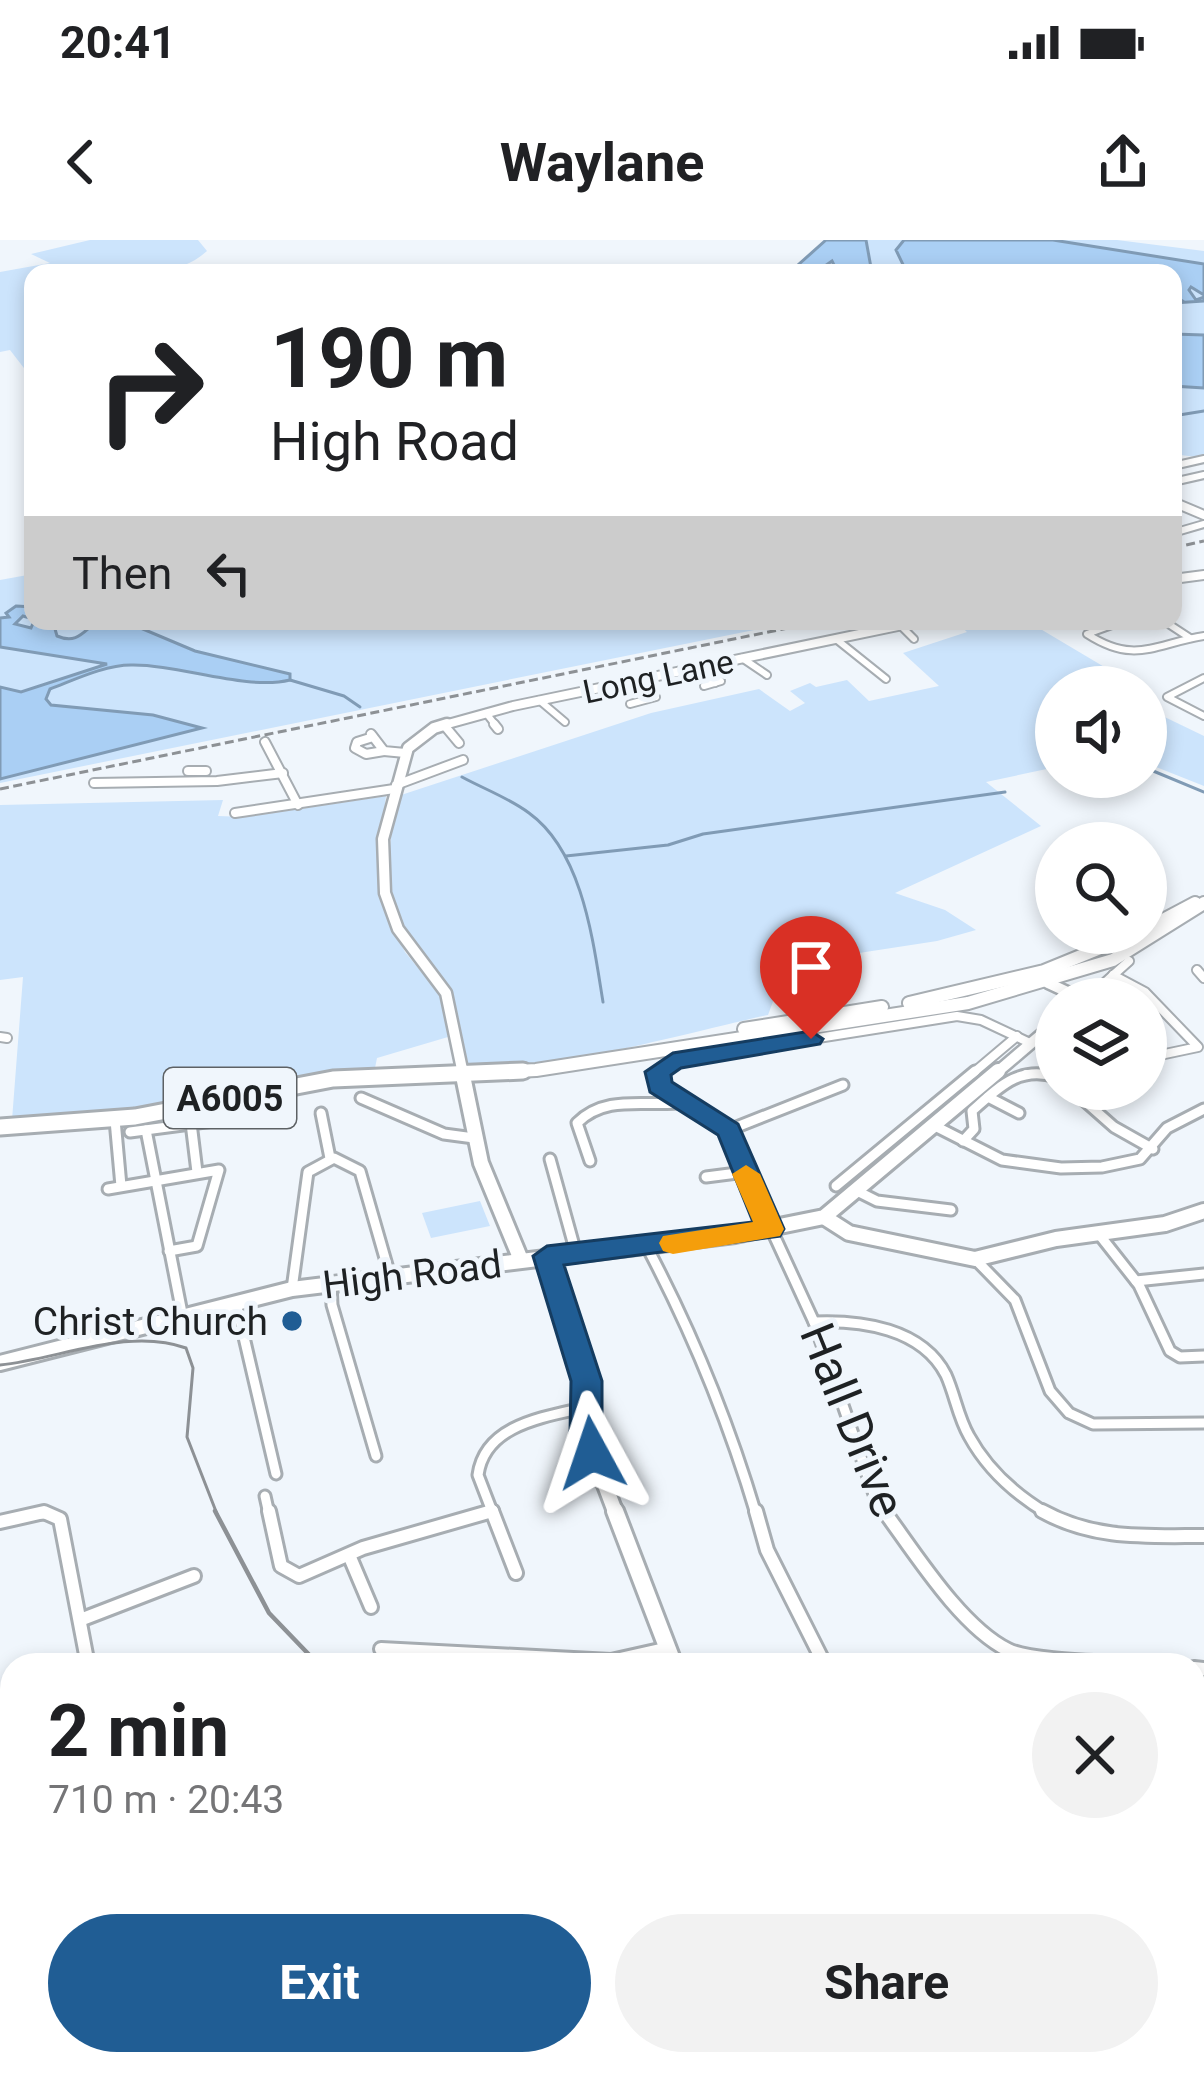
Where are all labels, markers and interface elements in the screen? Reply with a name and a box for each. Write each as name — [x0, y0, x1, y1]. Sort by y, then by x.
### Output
text: 20:41 — [60, 16, 176, 69]
icon: back — [48, 129, 114, 195]
icon: share — [1090, 129, 1156, 195]
text: Waylane — [500, 131, 704, 194]
text: 190 m — [270, 309, 508, 408]
icon: right — [72, 312, 228, 468]
text: High Road — [270, 410, 519, 473]
icon: left — [196, 540, 262, 606]
text: Then — [72, 547, 172, 600]
street label: Long Lane — [579, 642, 737, 711]
map controls — [1035, 666, 1167, 1110]
button: sound — [1035, 666, 1167, 798]
button: search — [1035, 822, 1167, 954]
pin — [760, 916, 862, 1039]
icon: arrive — [778, 934, 844, 1000]
button: layers — [1035, 978, 1167, 1110]
road number: A6005 — [164, 1068, 296, 1128]
street label: High Road — [320, 1241, 504, 1309]
place label: Christ Church — [33, 1299, 268, 1345]
marker: Christ Church — [279, 1308, 305, 1334]
street label: Hall Drive — [788, 1315, 917, 1525]
position arrow — [529, 1390, 655, 1516]
text: 2 min — [48, 1689, 229, 1774]
button: close — [1032, 1692, 1158, 1818]
text: 710 m · 20:43 — [48, 1777, 284, 1823]
button: Exit — [48, 1914, 591, 2052]
button: Share — [615, 1914, 1158, 2052]

